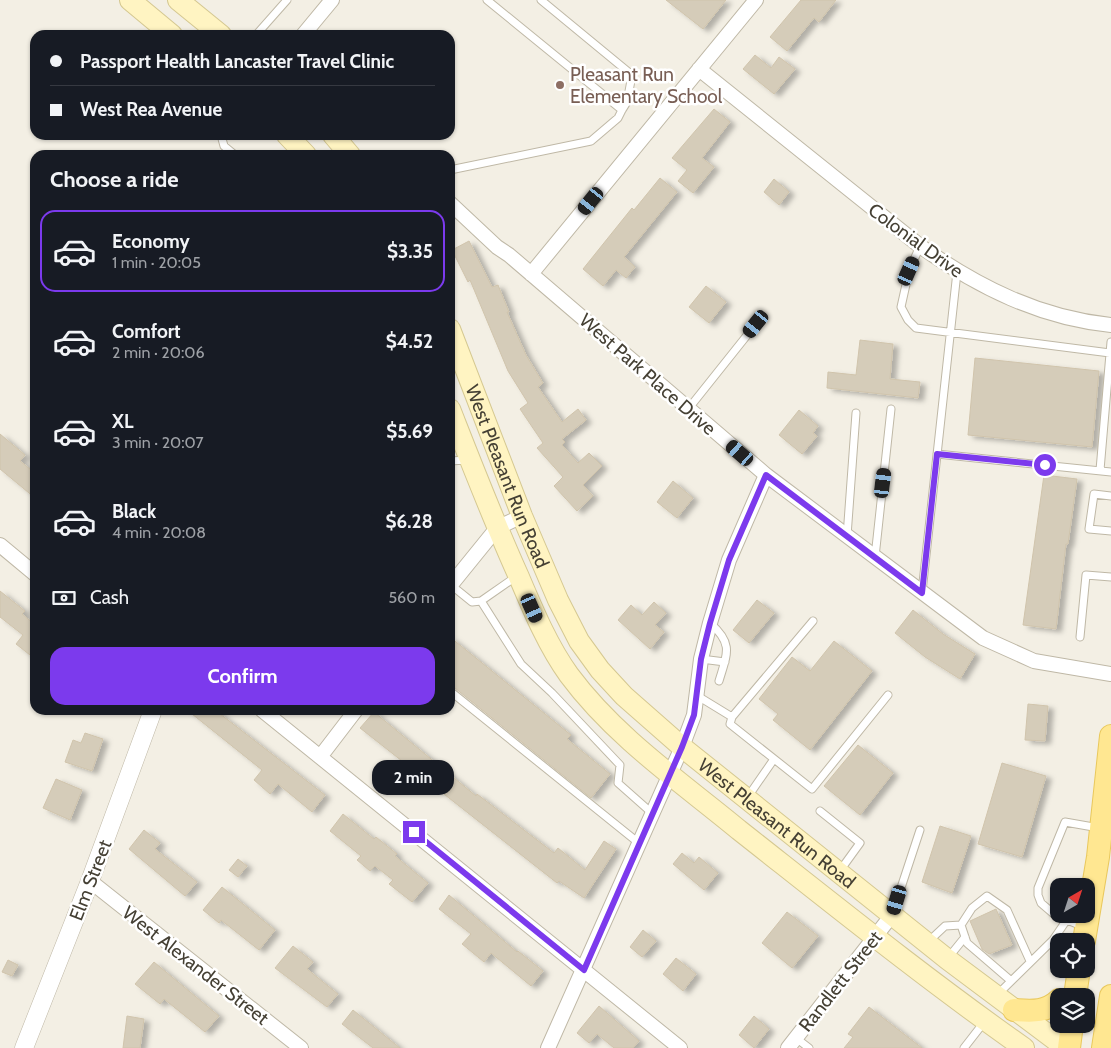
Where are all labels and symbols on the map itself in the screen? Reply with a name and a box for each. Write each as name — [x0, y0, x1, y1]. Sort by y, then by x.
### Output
place label: Pleasant Run Elementary School — [570, 63, 723, 108]
marker: Pleasant Run Elementary School — [554, 79, 566, 91]
car — [575, 185, 606, 217]
street label: Colonial Drive — [864, 198, 968, 283]
car — [896, 254, 921, 288]
car — [740, 308, 771, 340]
street label: West Park Place Drive — [575, 309, 721, 440]
street label: West Pleasant Run Road — [461, 381, 554, 571]
car — [723, 437, 756, 469]
route start — [1034, 454, 1056, 476]
car — [873, 467, 892, 499]
car — [519, 591, 544, 625]
street label: West Pleasant Run Road — [693, 754, 860, 893]
callout: 2 min — [373, 760, 455, 794]
route end — [403, 821, 425, 843]
street label: Elm Street — [65, 836, 117, 924]
north arrow — [1050, 878, 1095, 922]
car — [885, 883, 908, 917]
street label: West Alexander Street — [118, 901, 274, 1030]
street label: Randlett Street — [794, 926, 887, 1036]

